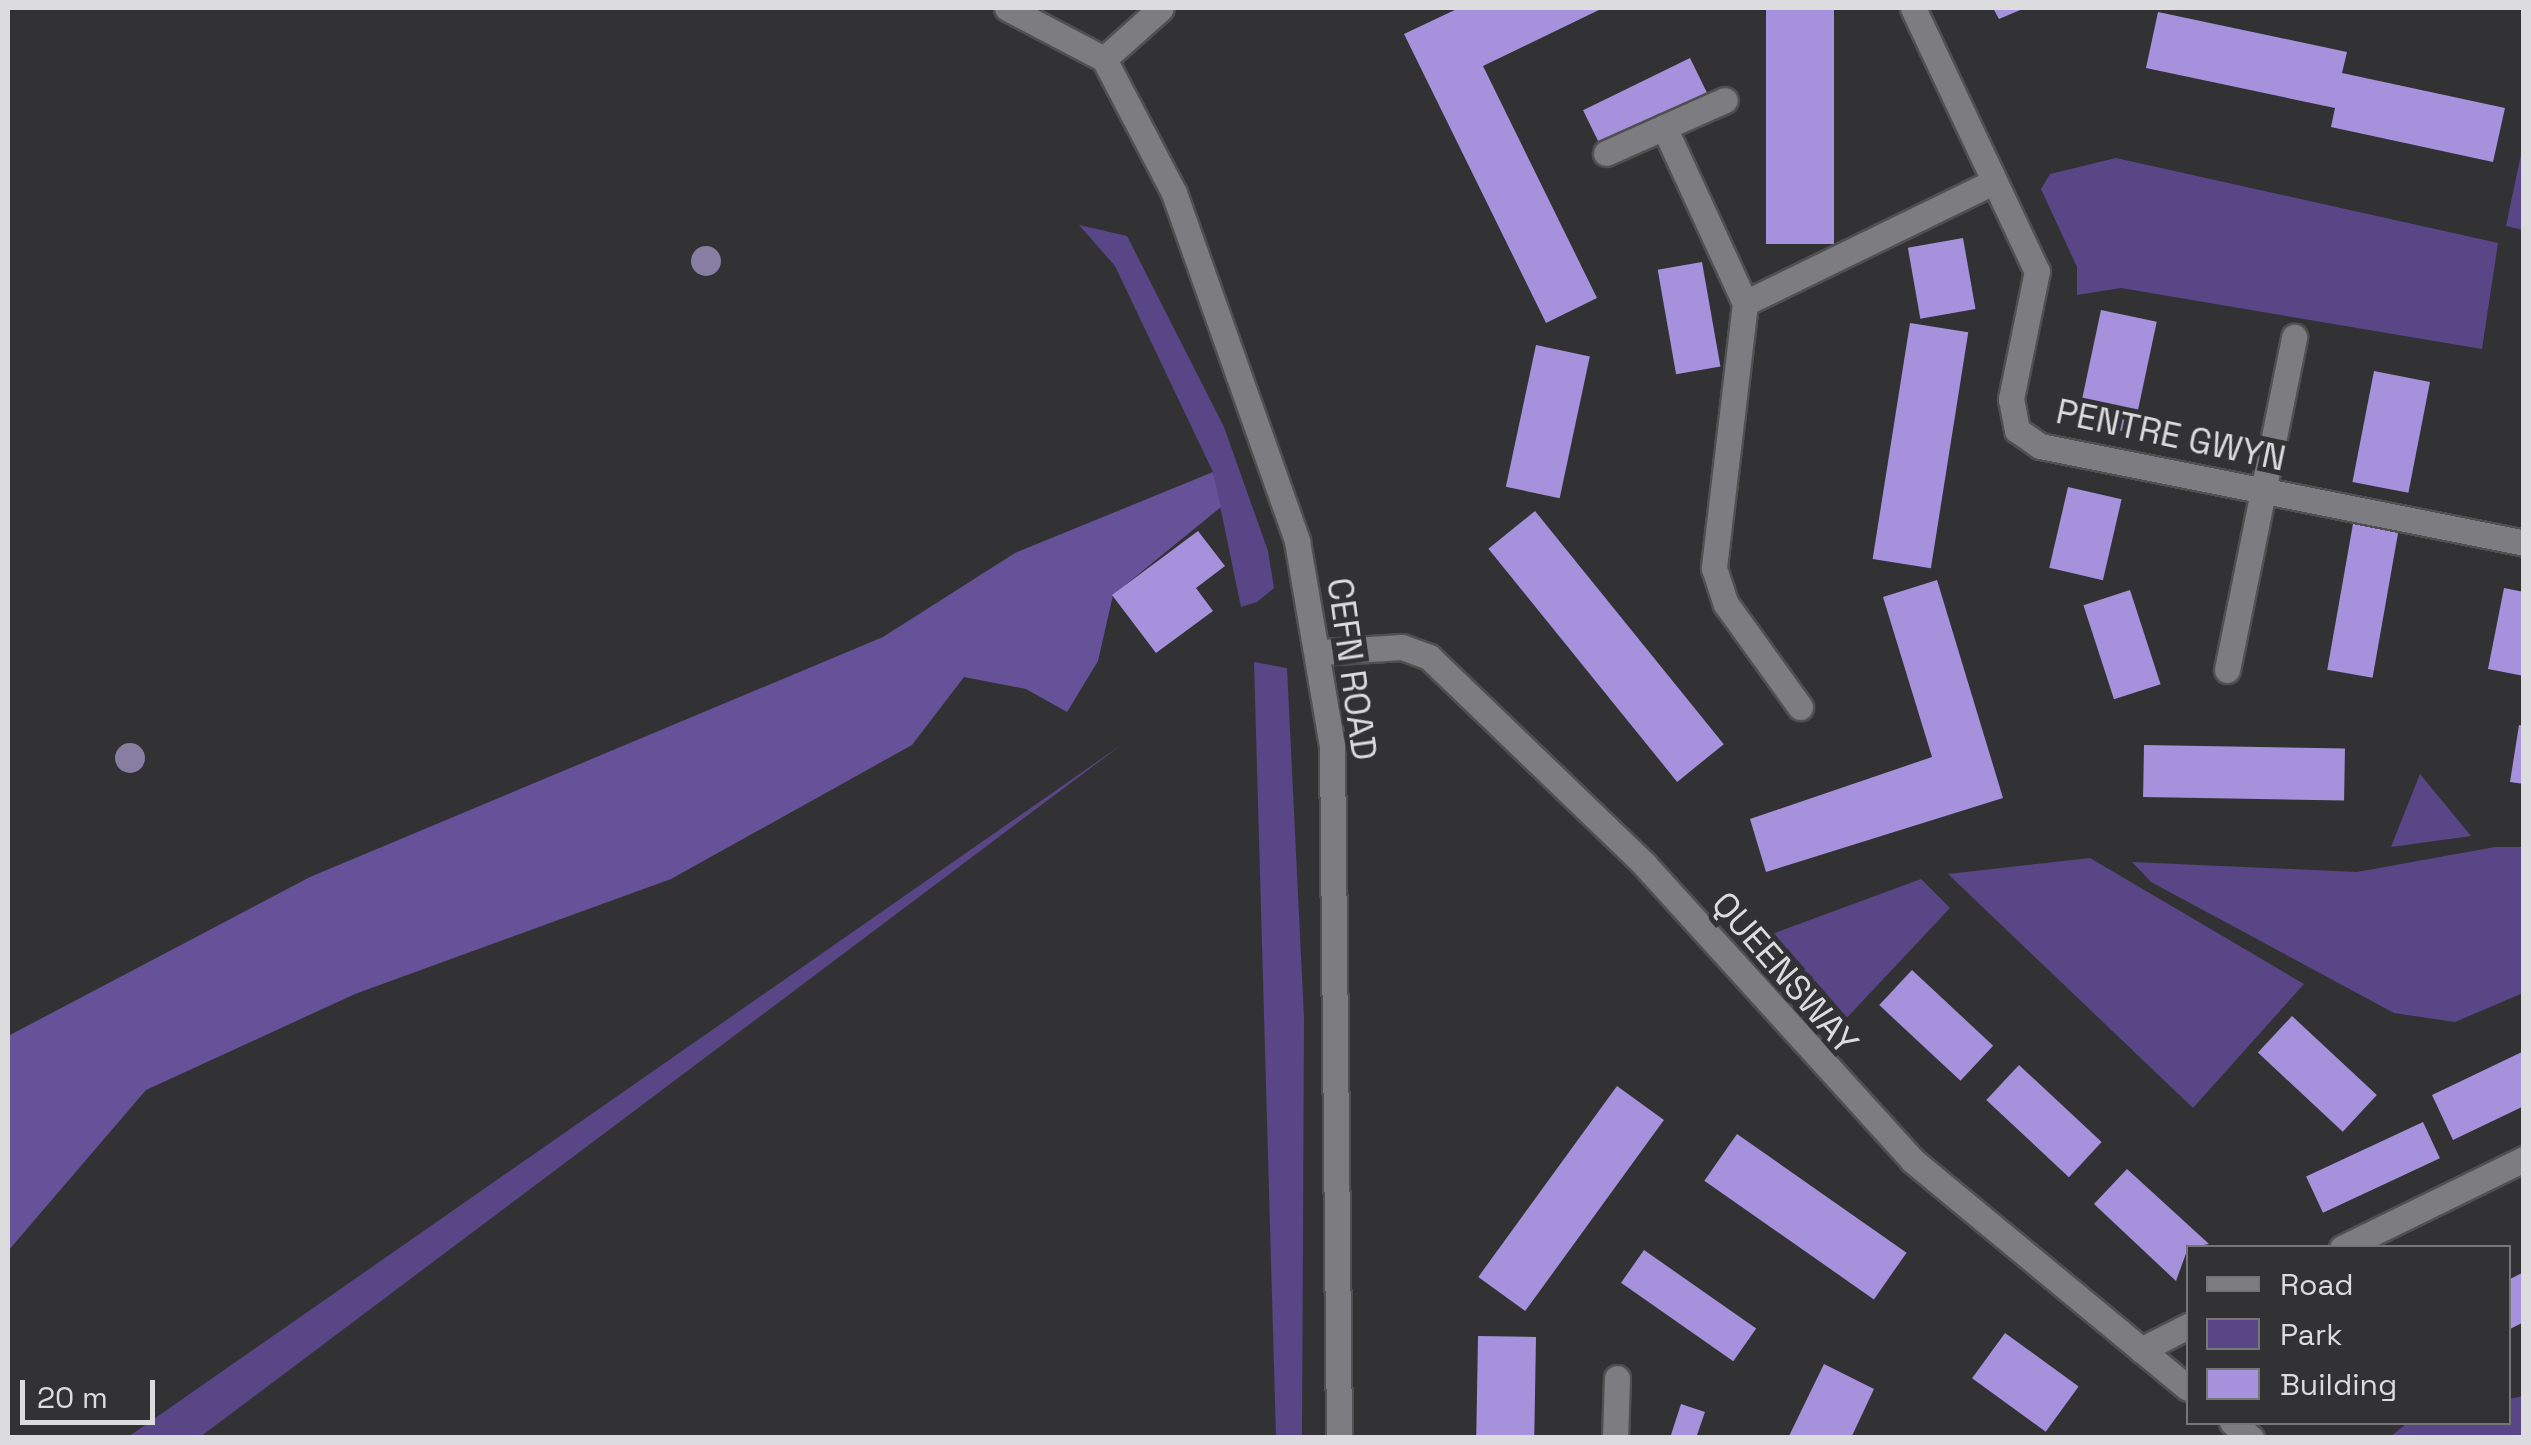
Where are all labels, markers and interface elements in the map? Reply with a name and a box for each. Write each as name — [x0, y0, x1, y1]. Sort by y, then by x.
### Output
street label: PENTRE GWYN — [2052, 390, 2290, 480]
street label: CEFN ROAD — [1318, 575, 1386, 763]
street label: QUEENSWAY — [1703, 883, 1867, 1063]
legend — [2186, 1245, 2511, 1425]
text: Road — [2280, 1265, 2354, 1304]
text: Park — [2280, 1315, 2342, 1354]
scale bar — [25, 1360, 160, 1422]
text: Building — [2280, 1365, 2397, 1404]
text: 20 m — [37, 1378, 108, 1417]

